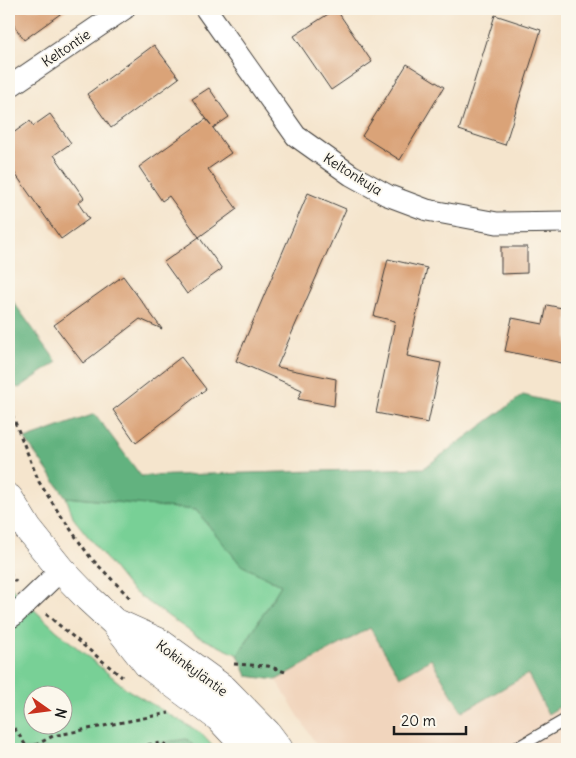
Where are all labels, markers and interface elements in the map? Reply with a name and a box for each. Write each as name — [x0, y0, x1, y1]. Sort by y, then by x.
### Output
street label: Keltontie — [38, 25, 94, 71]
street label: Keltonkuja — [320, 149, 386, 199]
street label: Kokinkyläntie — [153, 636, 231, 700]
north arrow — [22, 686, 72, 736]
scale bar — [394, 703, 466, 735]
text: N — [51, 706, 71, 720]
text: 20 m — [401, 711, 436, 730]

